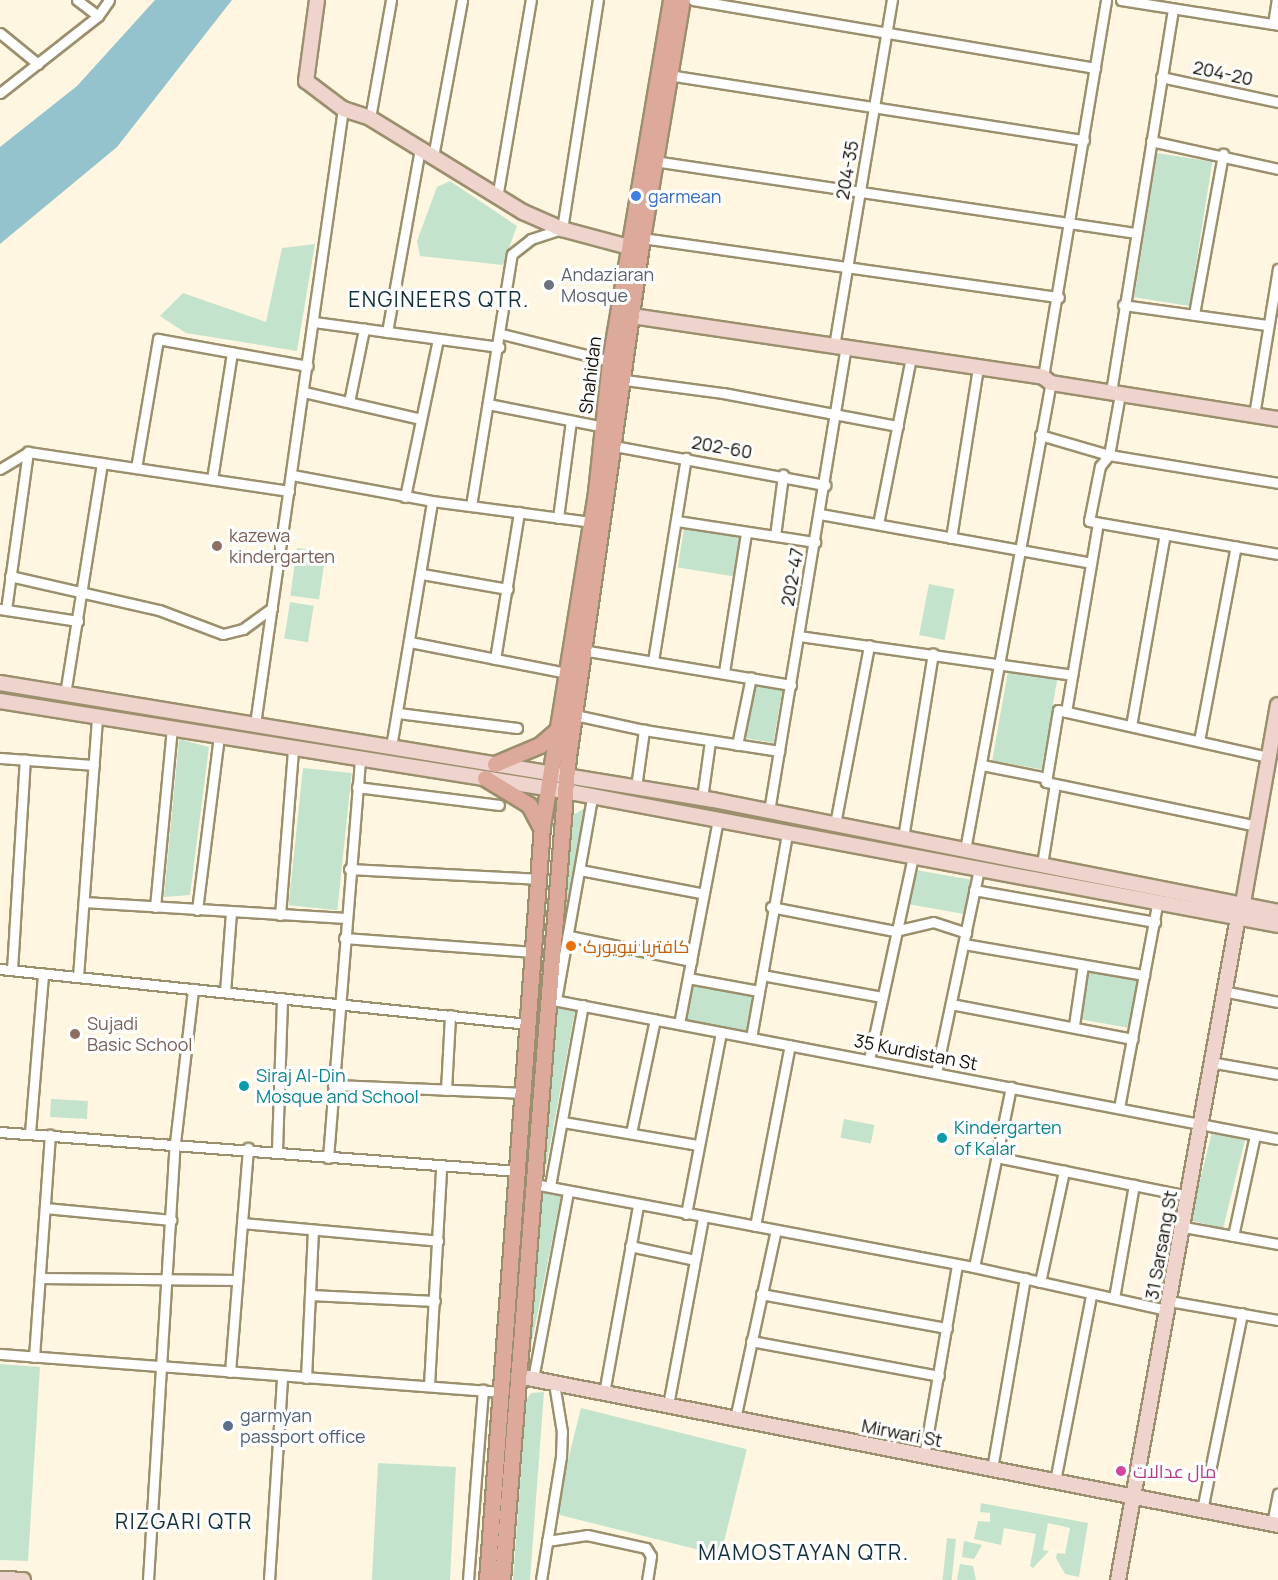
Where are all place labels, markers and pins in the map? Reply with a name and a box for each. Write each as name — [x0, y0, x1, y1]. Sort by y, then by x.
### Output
place label: garmean — [648, 185, 721, 207]
marker: garmean — [629, 189, 643, 203]
place label: Andaziaran Mosque — [561, 264, 654, 306]
marker: Andaziaran Mosque — [542, 278, 556, 292]
place label: kazewa kindergarten — [229, 525, 335, 568]
marker: kazewa kindergarten — [210, 539, 224, 553]
place label: کافتریا نیویورک — [583, 935, 689, 957]
marker: کافتریا نیویورک — [564, 939, 578, 953]
place label: Sujadi Basic School — [87, 1013, 192, 1056]
marker: Sujadi Basic School — [68, 1027, 82, 1041]
place label: Siraj Al-Din Mosque and School — [256, 1065, 419, 1108]
marker: Siraj Al-Din Mosque and School — [237, 1079, 251, 1093]
place label: Kindergarten of Kalar — [954, 1117, 1062, 1160]
marker: Kindergarten of Kalar — [935, 1131, 949, 1145]
place label: garmyan passport office — [240, 1405, 365, 1448]
marker: garmyan passport office — [221, 1419, 235, 1433]
place label: مال عدالات — [1133, 1460, 1216, 1482]
marker: مال عدالات — [1114, 1464, 1128, 1478]

